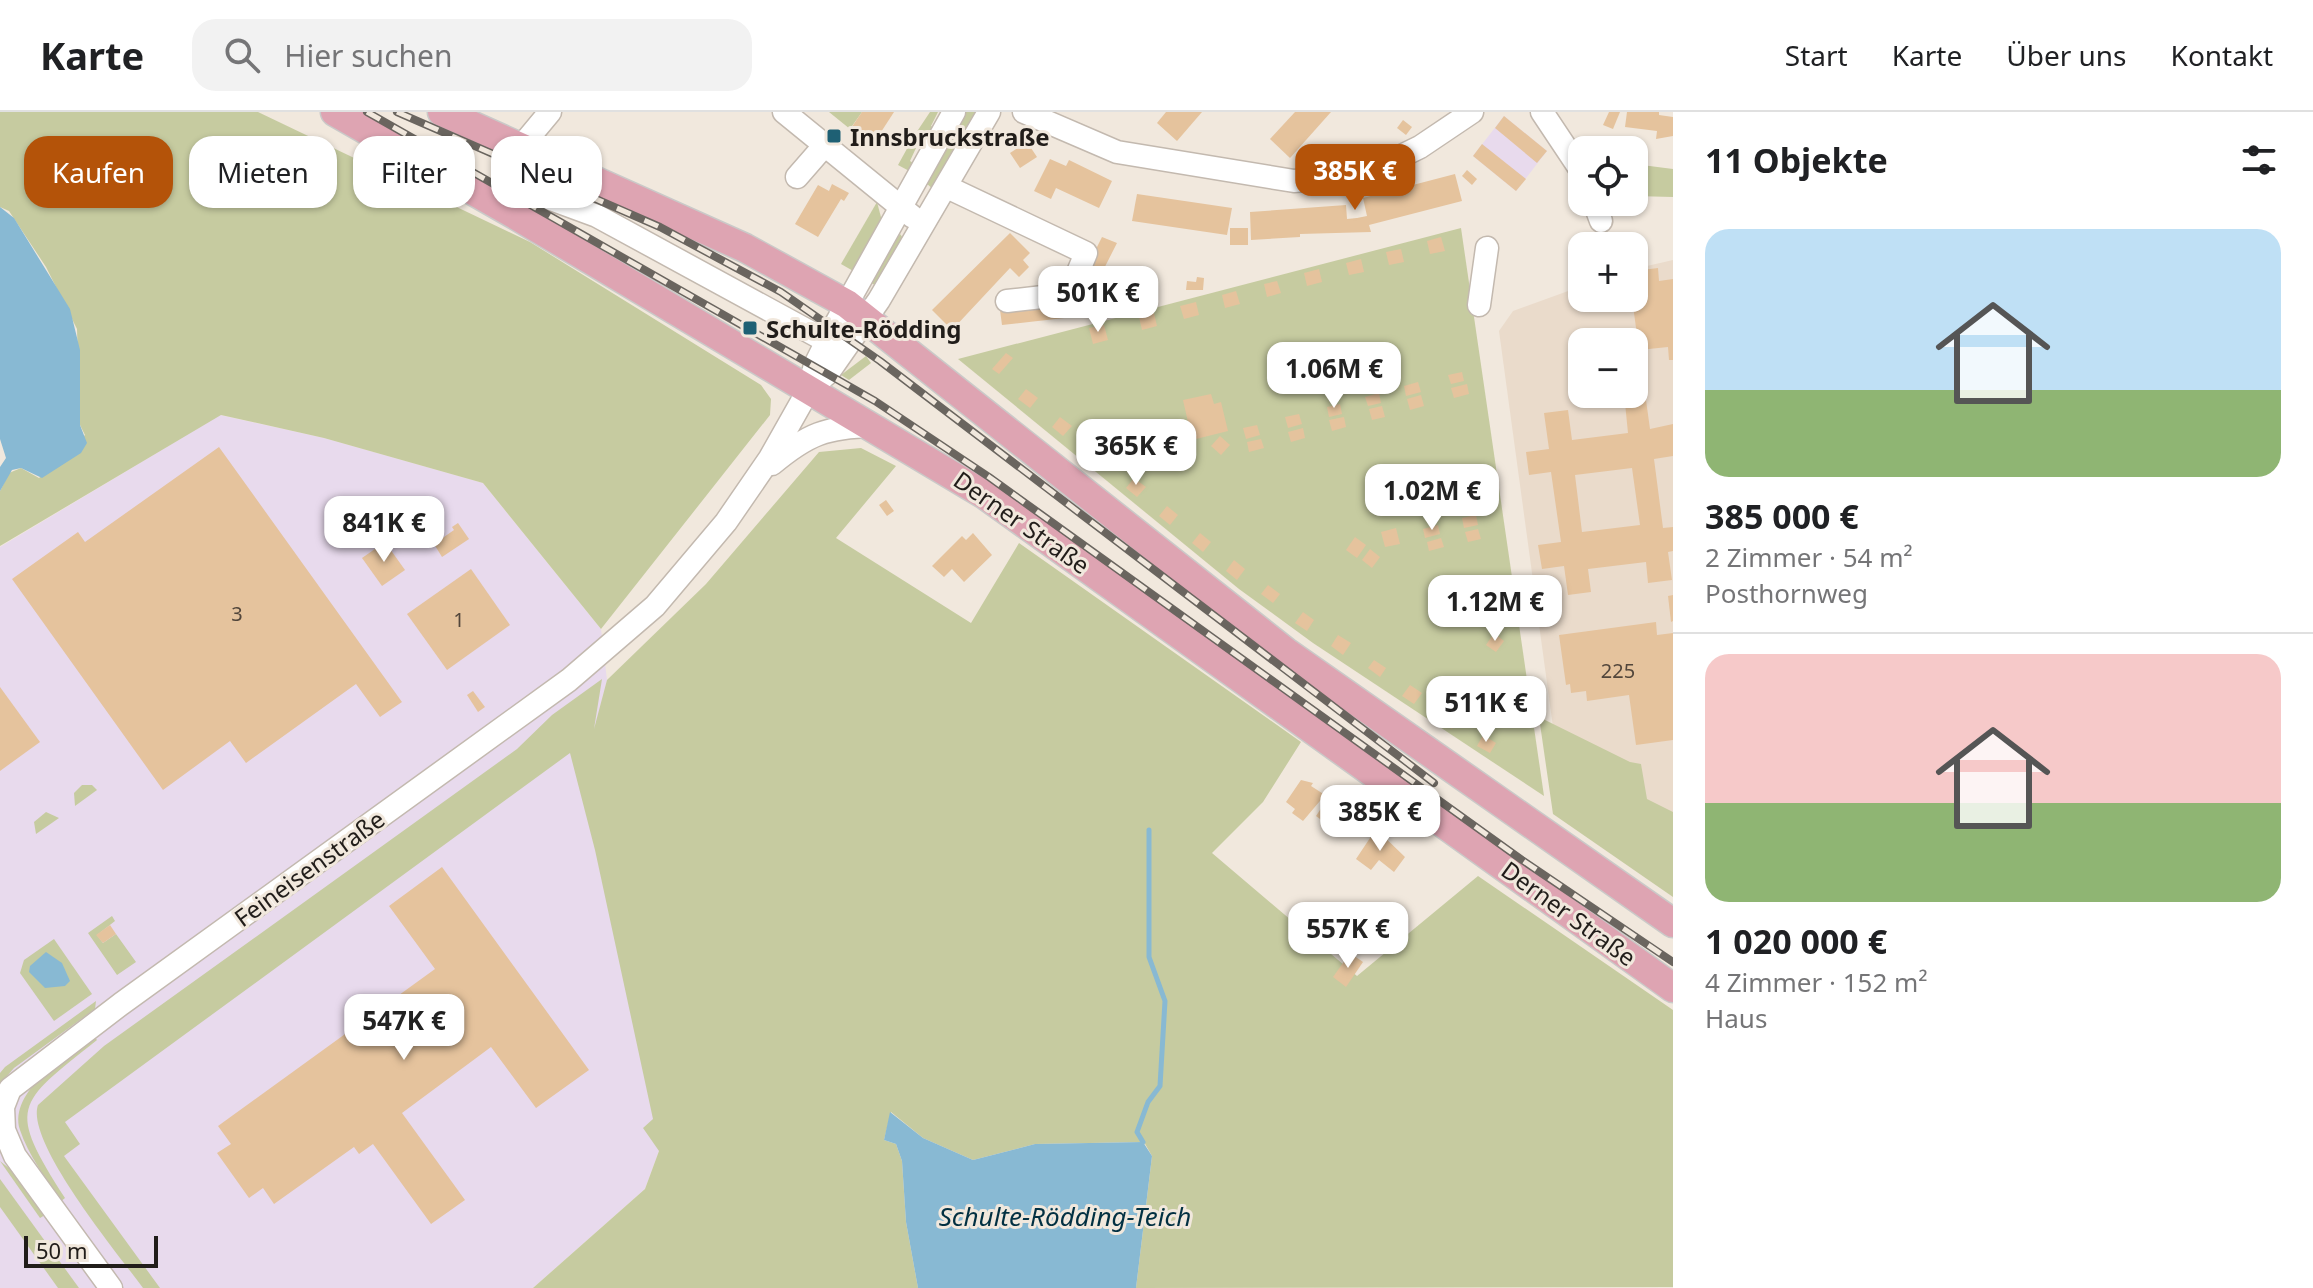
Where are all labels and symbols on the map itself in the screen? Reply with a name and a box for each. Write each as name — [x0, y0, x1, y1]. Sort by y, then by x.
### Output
place label: Innsbruckstraße — [850, 120, 1050, 153]
marker: Innsbruckstraße — [825, 127, 843, 145]
pin: 385K € — [1290, 144, 1420, 212]
pin: 501K € — [1033, 266, 1163, 334]
place label: Schulte-Rödding — [766, 312, 961, 345]
marker: Schulte-Rödding — [741, 319, 759, 337]
pin: 1.06M € — [1260, 342, 1408, 410]
pin: 365K € — [1071, 419, 1201, 487]
street label: Derner Straße — [947, 463, 1097, 581]
pin: 1.02M € — [1358, 464, 1506, 532]
pin: 841K € — [319, 496, 449, 564]
pin: 1.12M € — [1421, 575, 1569, 643]
house number: 3 — [231, 600, 243, 627]
house number: 1 — [453, 606, 465, 633]
house number: 225 — [1601, 657, 1635, 684]
pin: 511K € — [1421, 676, 1551, 744]
pin: 385K € — [1315, 785, 1445, 853]
street label: Feineisenstraße — [227, 802, 391, 934]
street label: Derner Straße — [1495, 853, 1643, 973]
pin: 557K € — [1283, 902, 1413, 970]
pin: 547K € — [339, 994, 469, 1062]
water label: Schulte-Rödding-Teich — [939, 1198, 1191, 1234]
scale bar — [24, 1232, 158, 1268]

